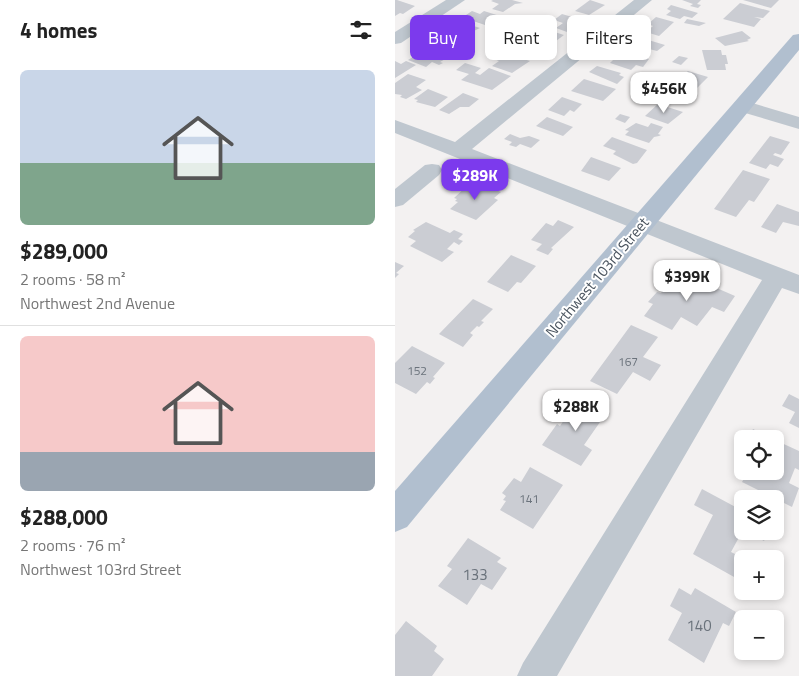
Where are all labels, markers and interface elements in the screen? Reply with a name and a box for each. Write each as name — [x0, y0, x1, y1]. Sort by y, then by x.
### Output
text: 4 homes — [20, 14, 97, 46]
chip: Buy — [410, 15, 475, 60]
chip: Rent — [485, 15, 557, 60]
chip: Filters — [567, 15, 651, 60]
icon: filters — [347, 16, 375, 44]
pin: $456K — [629, 72, 699, 114]
text: $456K — [641, 76, 687, 100]
icon: home — [153, 103, 243, 193]
pin: $289K — [440, 158, 510, 201]
text: $289K — [452, 163, 498, 187]
street label: Northwest 103rd Street — [540, 211, 655, 342]
text: $289,000 — [20, 235, 108, 267]
pin: $399K — [652, 260, 722, 302]
text: $399K — [664, 264, 710, 288]
text: 2 rooms · 58 m² — [20, 267, 125, 291]
text: Northwest 2nd Avenue — [20, 291, 175, 315]
house number: 167 — [618, 352, 638, 371]
house number: 152 — [407, 361, 427, 380]
icon: home — [153, 368, 243, 458]
pin: $288K — [541, 390, 611, 432]
text: $288K — [553, 394, 599, 418]
map controls — [734, 430, 784, 660]
button: locate — [734, 430, 784, 480]
house number: 141 — [519, 489, 539, 508]
button: layers — [734, 490, 784, 540]
text: $288,000 — [20, 501, 108, 533]
text: 2 rooms · 76 m² — [20, 533, 125, 557]
button: + — [734, 550, 784, 600]
text: Northwest 103rd Street — [20, 557, 181, 581]
house number: 133 — [462, 563, 488, 586]
button: − — [734, 610, 784, 660]
house number: 140 — [686, 614, 712, 637]

